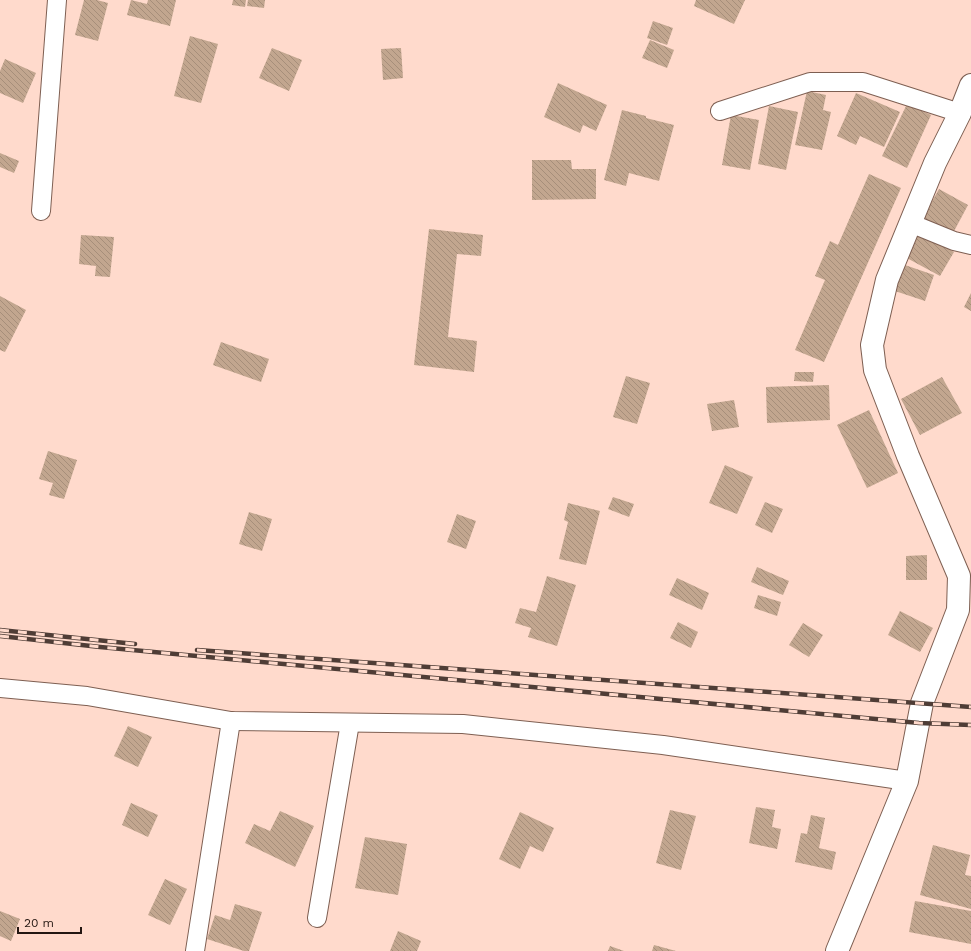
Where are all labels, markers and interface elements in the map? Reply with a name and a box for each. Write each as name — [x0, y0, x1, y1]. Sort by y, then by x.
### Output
scale bar — [18, 909, 81, 935]
text: 20 m — [24, 916, 54, 930]

